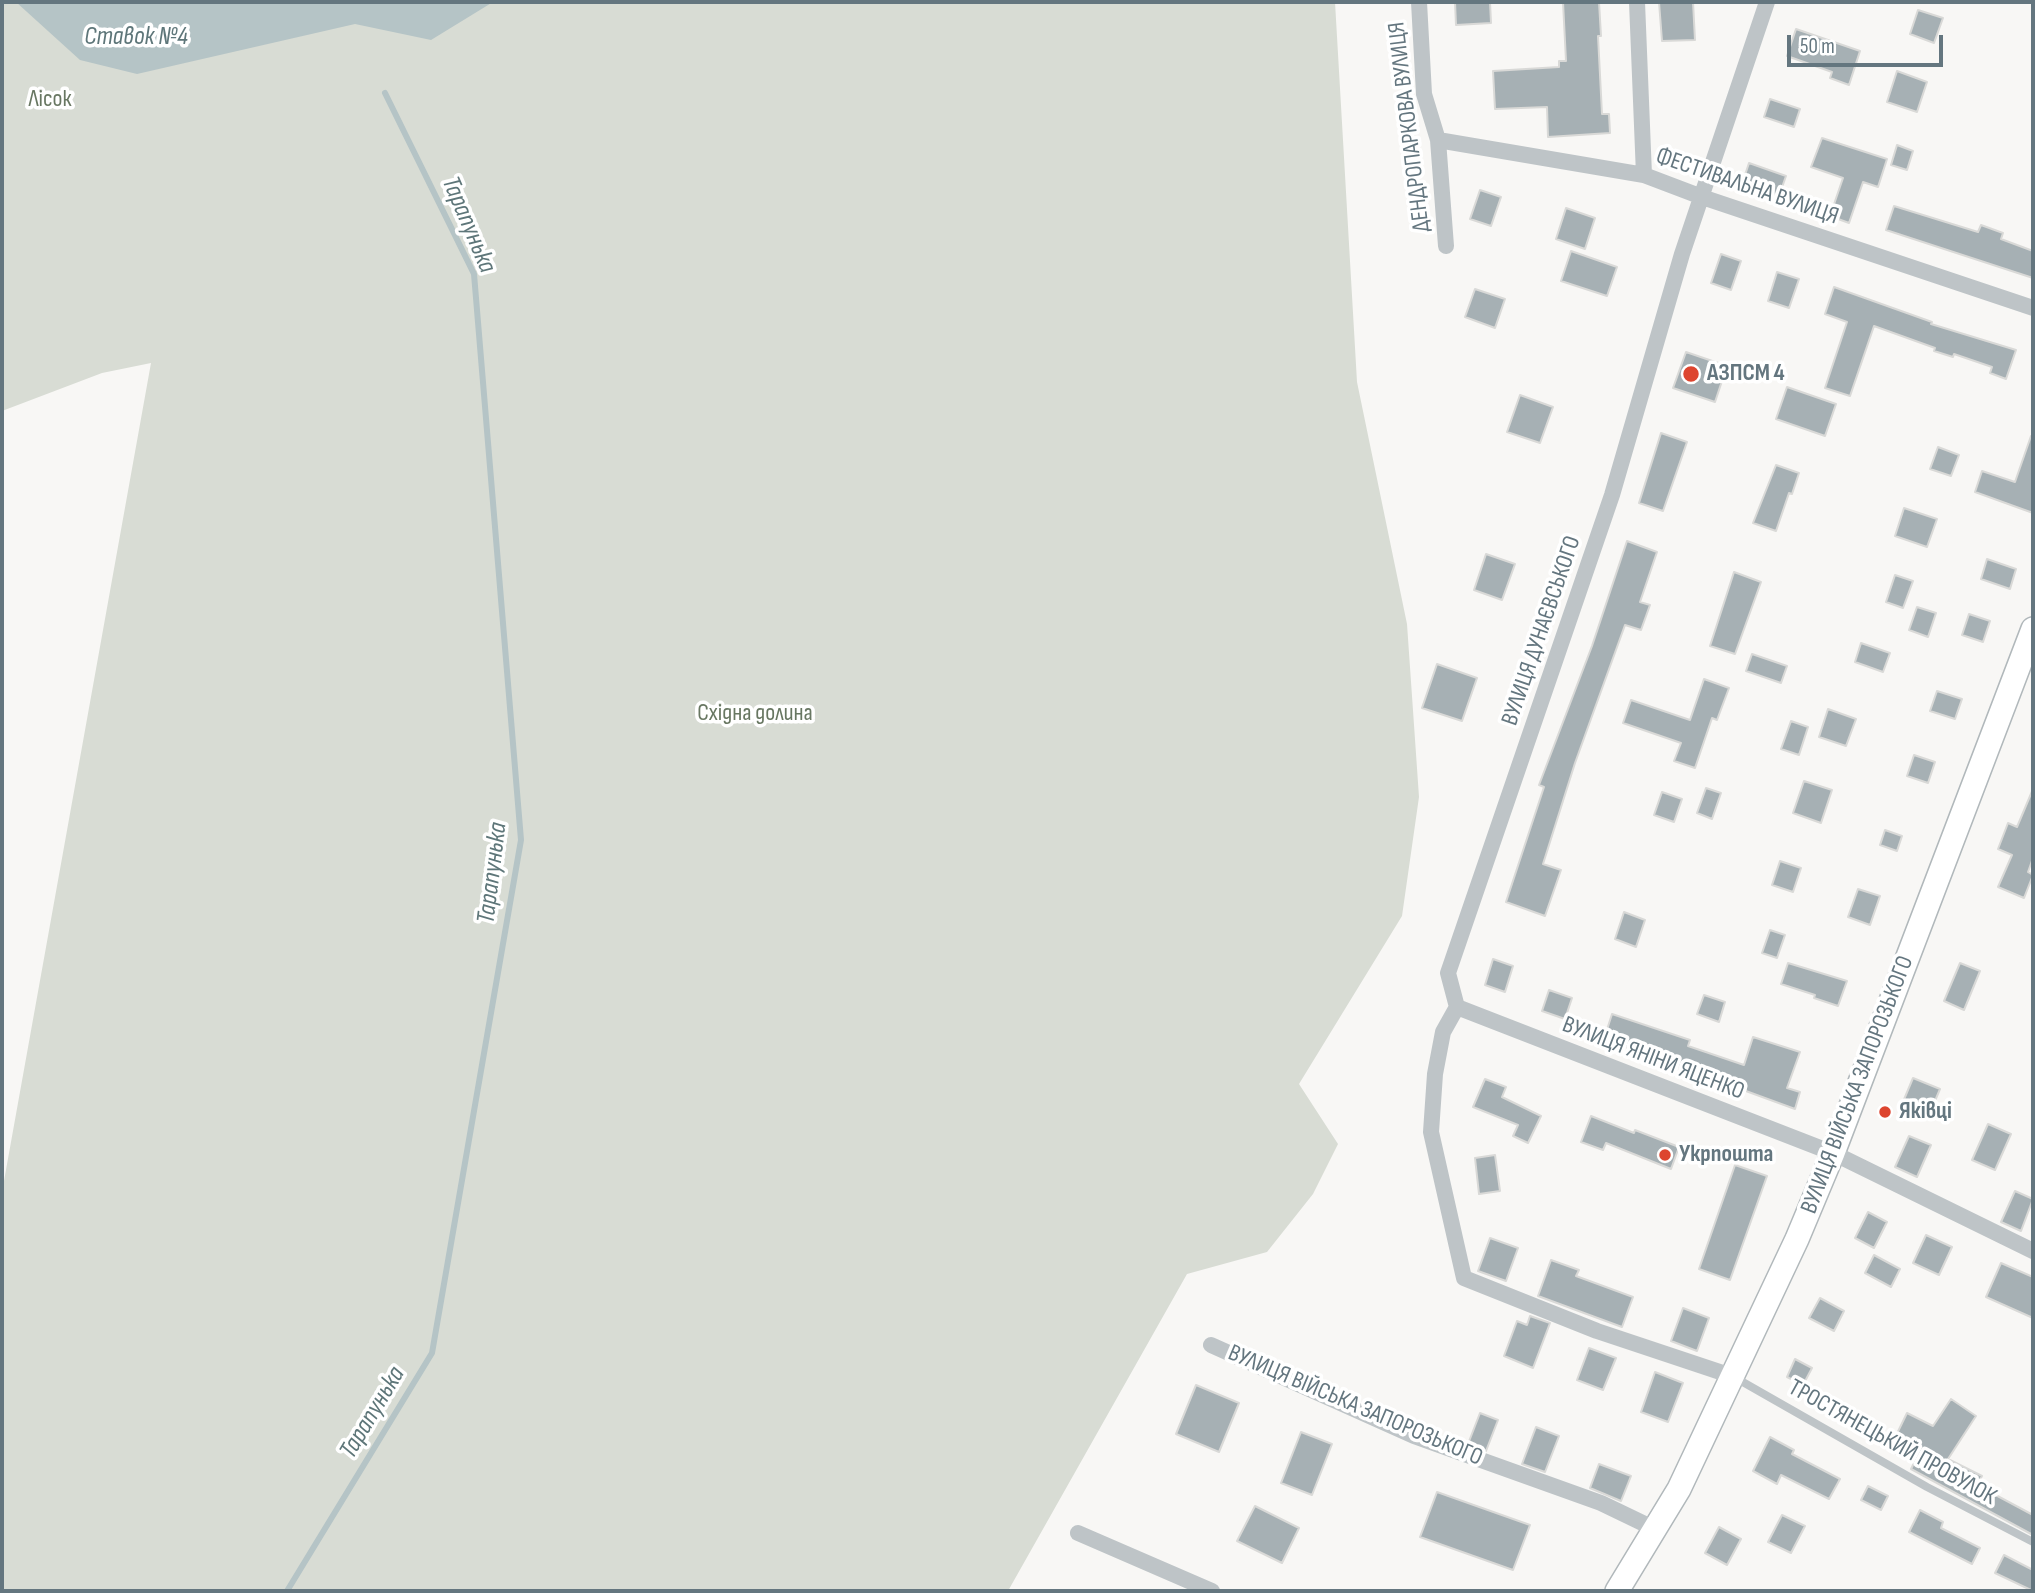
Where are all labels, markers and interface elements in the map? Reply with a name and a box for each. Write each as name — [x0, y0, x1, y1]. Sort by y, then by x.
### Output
street label: ДЕНДРОПАРКОВА ВУЛИЦЯ — [1383, 20, 1437, 234]
water label: Ставок №4 — [84, 21, 188, 53]
scale bar — [1790, 21, 1946, 65]
text: 50 m — [1800, 34, 1835, 59]
park label: Лісок — [28, 86, 72, 114]
street label: ФЕСТИВАЛЬНА ВУЛИЦЯ — [1652, 142, 1842, 232]
water label: Тарапунька — [434, 172, 502, 278]
place label: АЗПСМ 4 — [1707, 360, 1785, 388]
marker: АЗПСМ 4 — [1681, 364, 1701, 384]
street label: ВУЛИЦЯ ДУНАЄВСЬКОГО — [1496, 533, 1588, 729]
park label: Східна долина — [697, 700, 813, 728]
water label: Тарапунька — [471, 821, 515, 925]
street label: ВУЛИЦЯ ВІЙСЬКА ЗАПОРОЗЬКОГО — [1796, 952, 1920, 1218]
street label: ВУЛИЦЯ ЯНІНИ ЯЦЕНКО — [1558, 1011, 1748, 1107]
place label: Яківці — [1899, 1098, 1952, 1126]
marker: Яківці — [1877, 1104, 1893, 1120]
place label: Укрпошта — [1679, 1141, 1773, 1169]
marker: Укрпошта — [1657, 1147, 1673, 1163]
street label: ВУЛИЦЯ ВІЙСЬКА ЗАПОРОЗЬКОГО — [1223, 1339, 1487, 1473]
water label: Тарапунька — [333, 1361, 413, 1465]
street label: ТРОСТЯНЕЦЬКИЙ ПРОВУЛОК — [1783, 1374, 2001, 1512]

